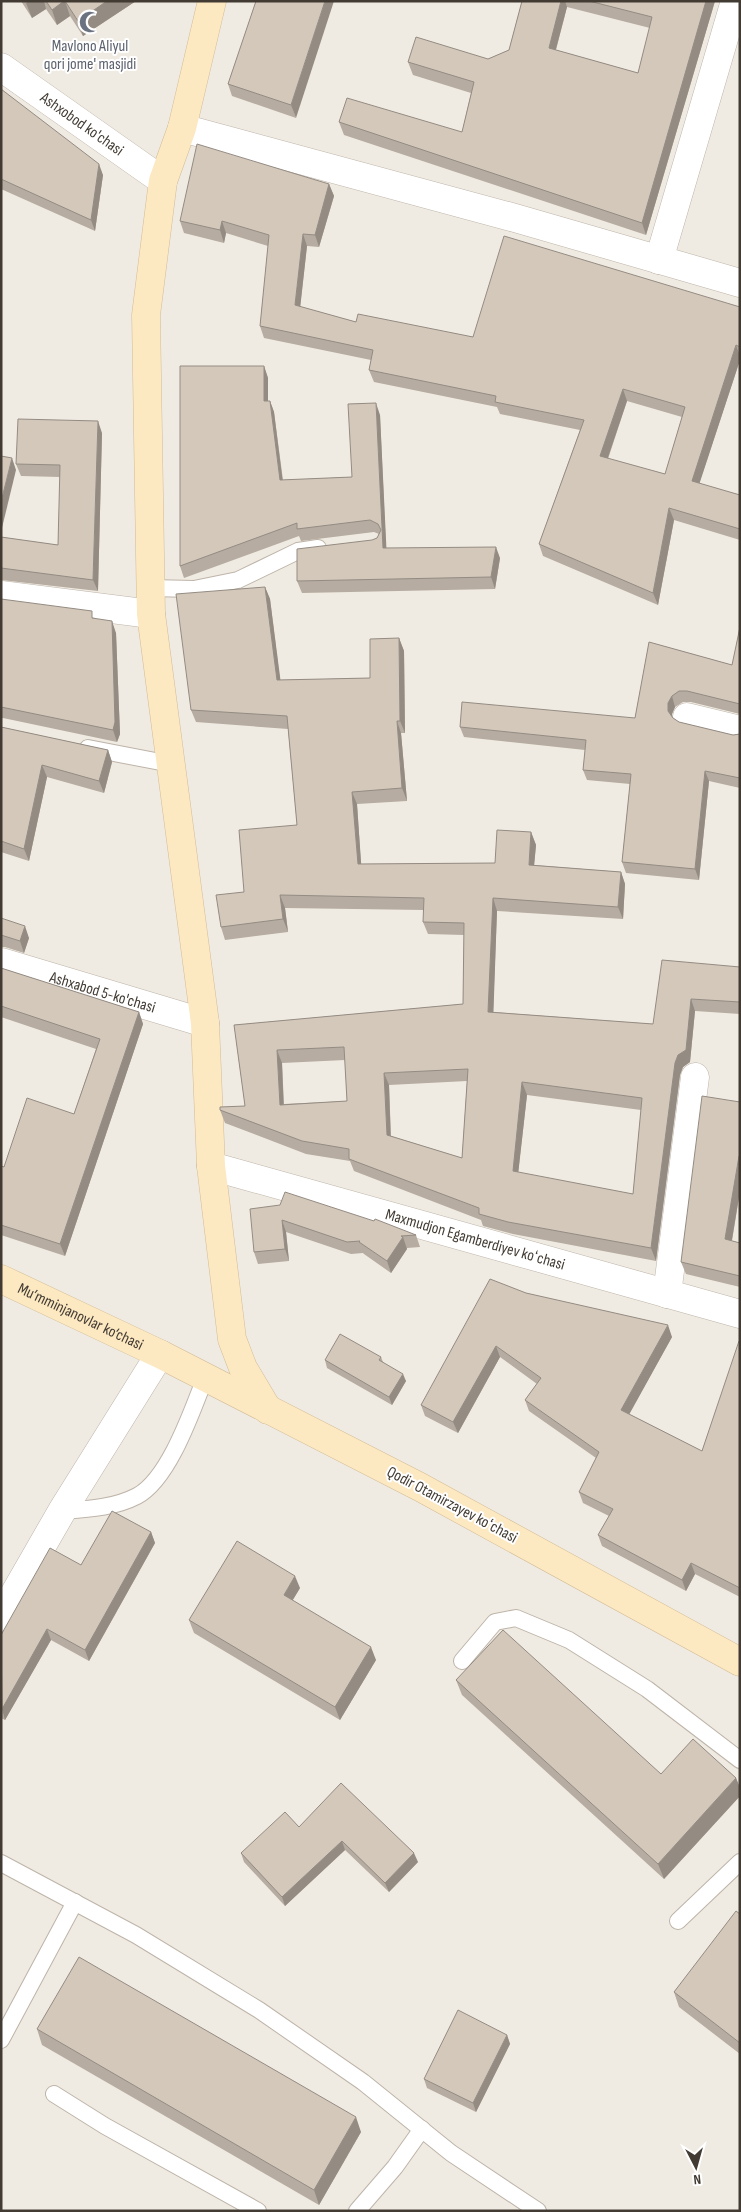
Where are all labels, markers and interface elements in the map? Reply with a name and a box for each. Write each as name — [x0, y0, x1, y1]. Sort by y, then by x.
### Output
mosque icon: Mavlono Aliyul qori jome' masjidi — [77, 9, 103, 35]
place label: Mavlono Aliyul qori jome' masjidi — [44, 37, 136, 74]
street label: Ashxobod ko'chasi — [36, 88, 127, 160]
street label: Ashxabod 5-ko'chasi — [46, 967, 158, 1017]
street label: Maxmudjon Egamberdiyev koʻchasi — [383, 1205, 567, 1275]
street label: Mu’mminjanovlar ko‘chasi — [15, 1279, 146, 1354]
street label: Qodir Otamirzayev koʻchasi — [383, 1463, 521, 1547]
north arrow — [671, 2142, 721, 2192]
text: N — [693, 2171, 702, 2188]

